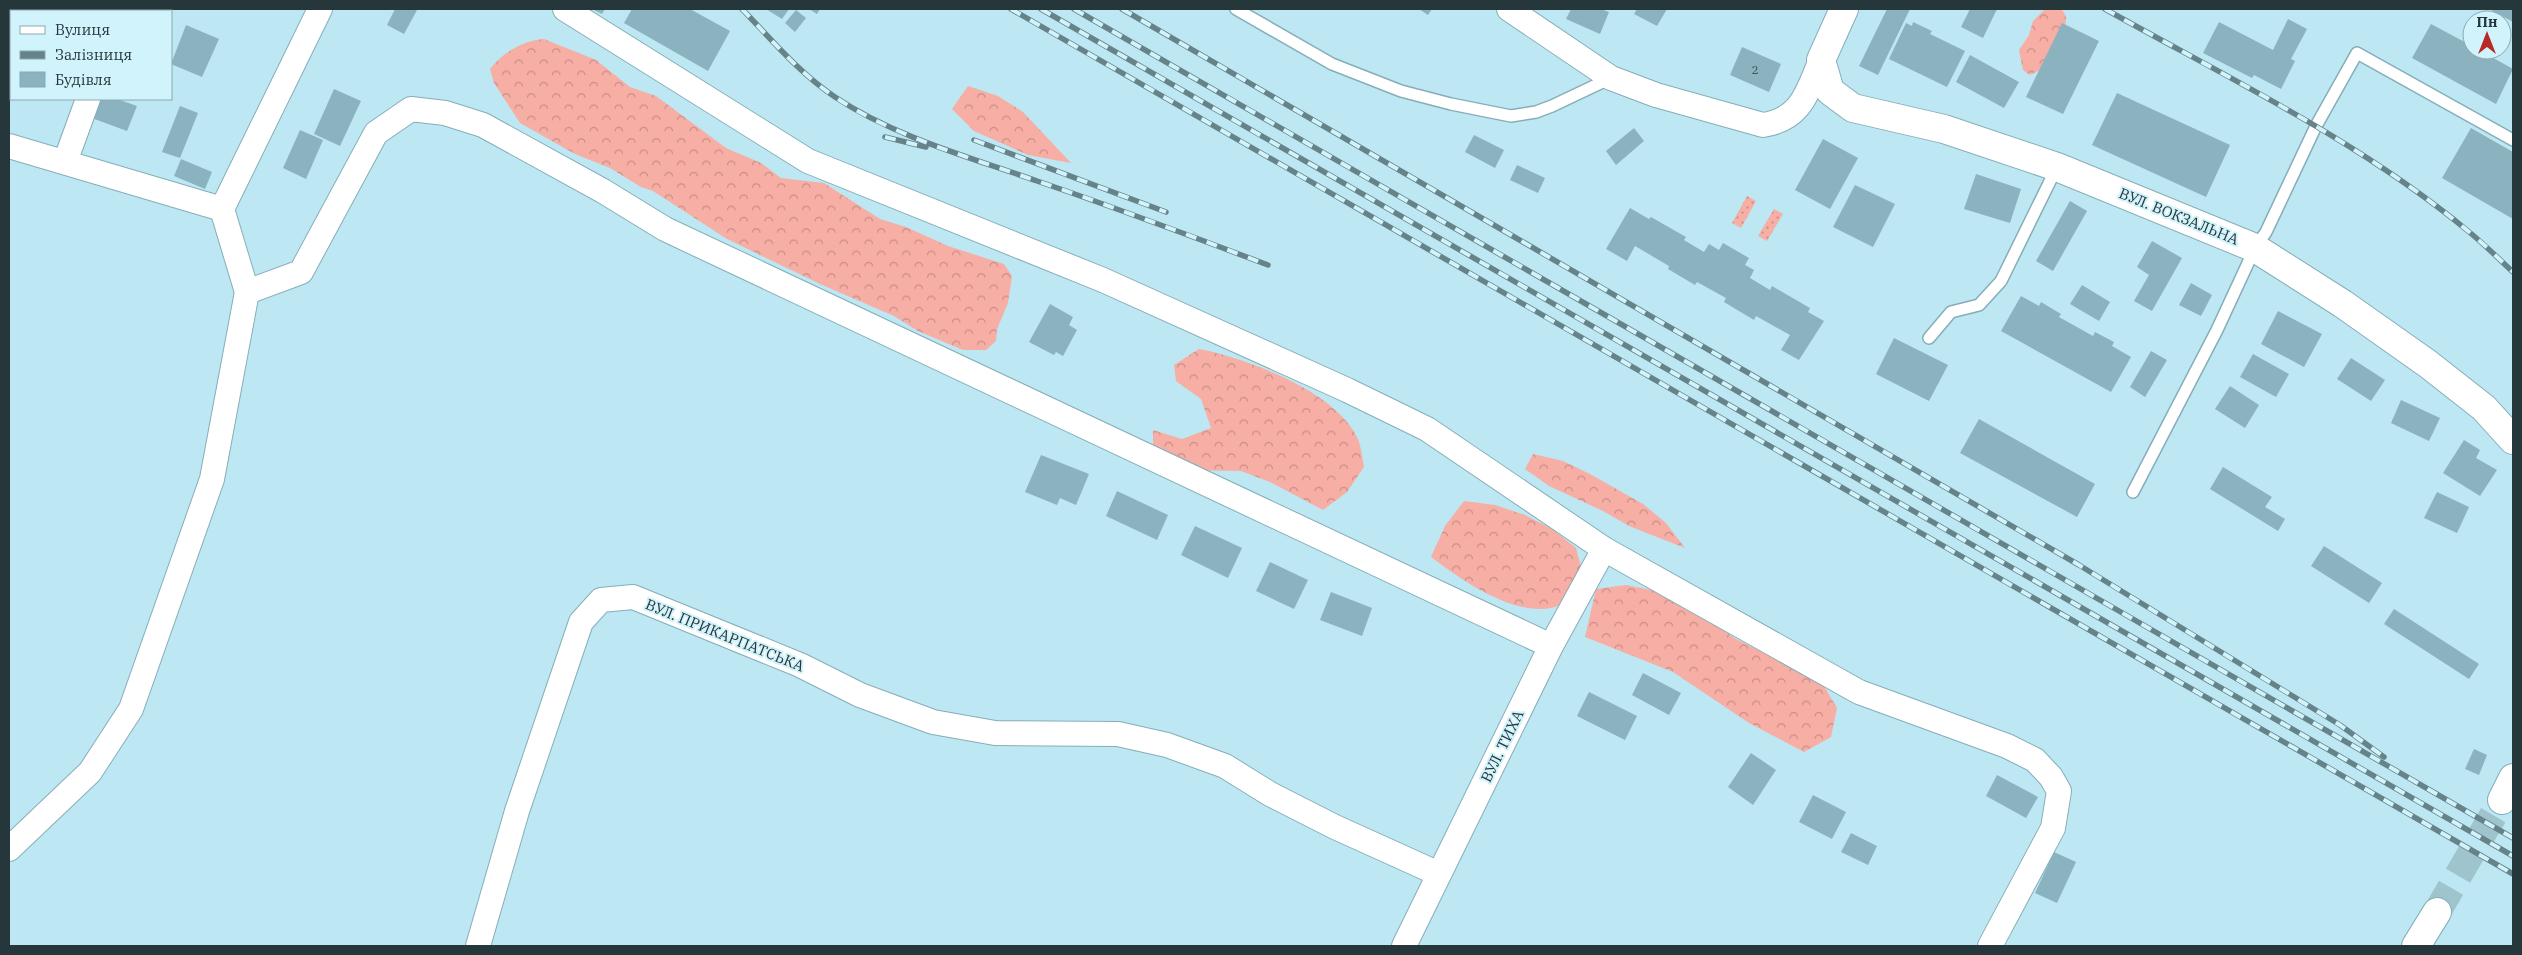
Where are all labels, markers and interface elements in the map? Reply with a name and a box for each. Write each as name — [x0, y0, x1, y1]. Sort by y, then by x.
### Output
legend — [10, 10, 172, 100]
north arrow — [2462, 10, 2512, 60]
text: Пн — [2477, 13, 2497, 31]
text: Вулиця — [55, 20, 110, 39]
text: Залізниця — [55, 45, 132, 64]
house number: 2 — [1751, 62, 1759, 77]
text: Будівля — [55, 70, 112, 89]
street label: ВУЛ. ВОКЗАЛЬНА — [2116, 183, 2242, 249]
street label: ВУЛ. ПРИКАРПАТСЬКА — [643, 594, 808, 676]
street label: ВУЛ. ТИХА — [1476, 706, 1528, 785]

